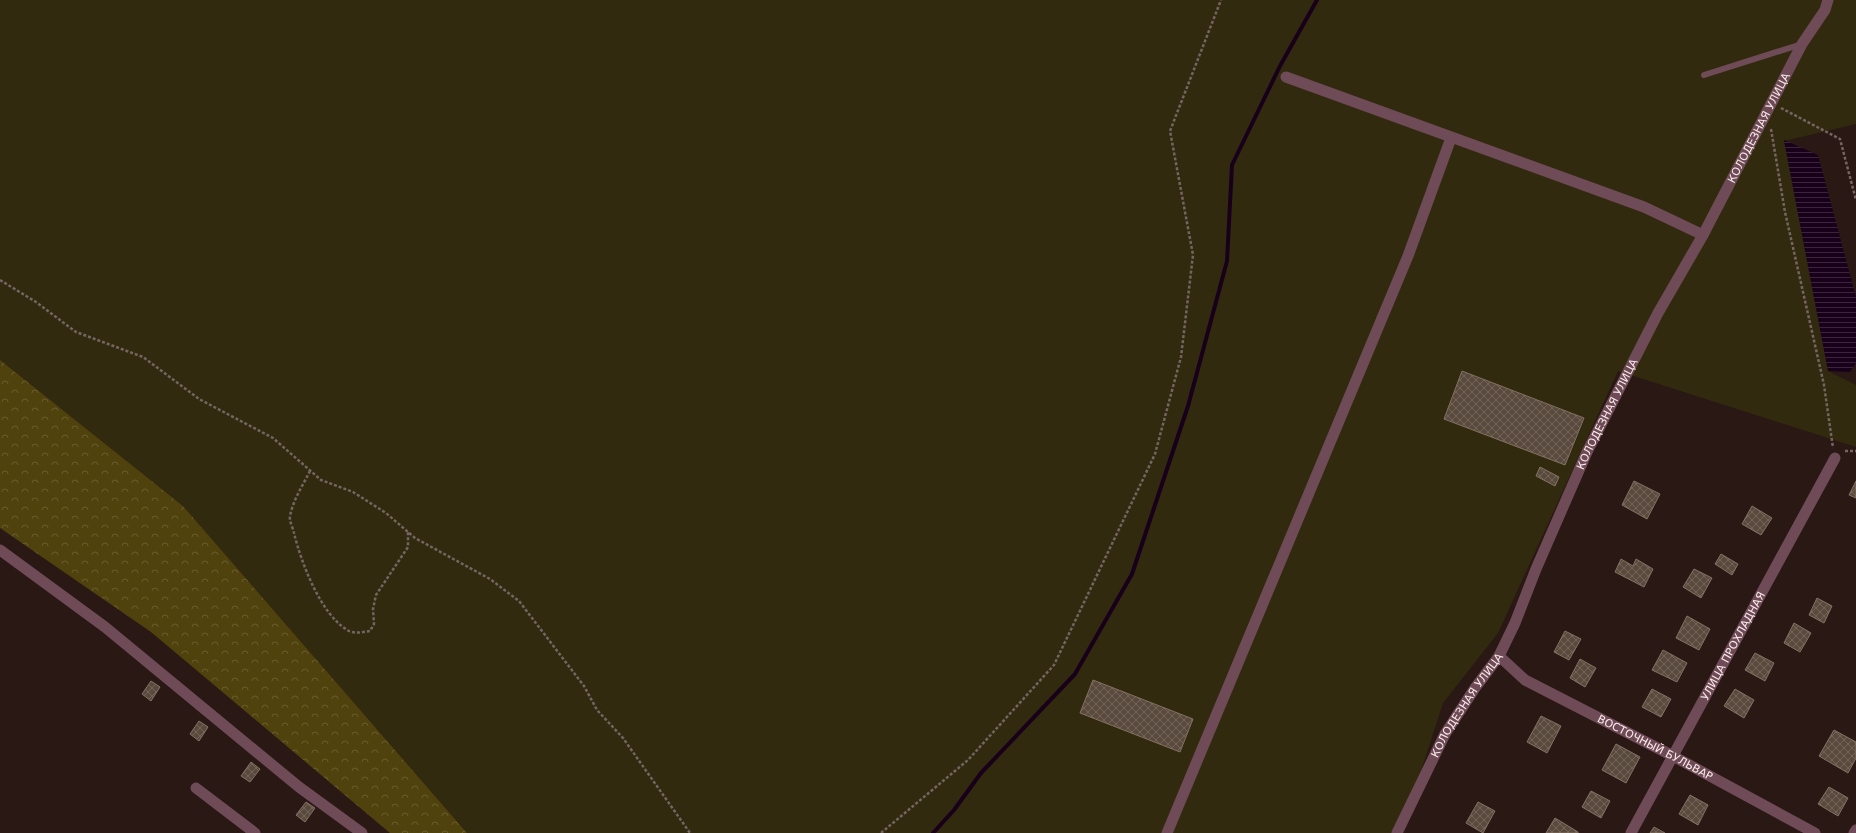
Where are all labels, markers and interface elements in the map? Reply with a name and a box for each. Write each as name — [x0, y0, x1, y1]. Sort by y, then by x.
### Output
street label: КОЛОДЕЗНАЯ УЛИЦА — [1725, 70, 1793, 185]
street label: КОЛОДЕЗНАЯ УЛИЦА — [1574, 356, 1640, 471]
street label: УЛИЦА ПРОХЛАДНАЯ — [1698, 589, 1768, 703]
street label: КОЛОДЕЗНАЯ УЛИЦА — [1428, 650, 1506, 759]
street label: ВОСТОЧНЫЙ БУЛЬВАР — [1595, 712, 1715, 783]

